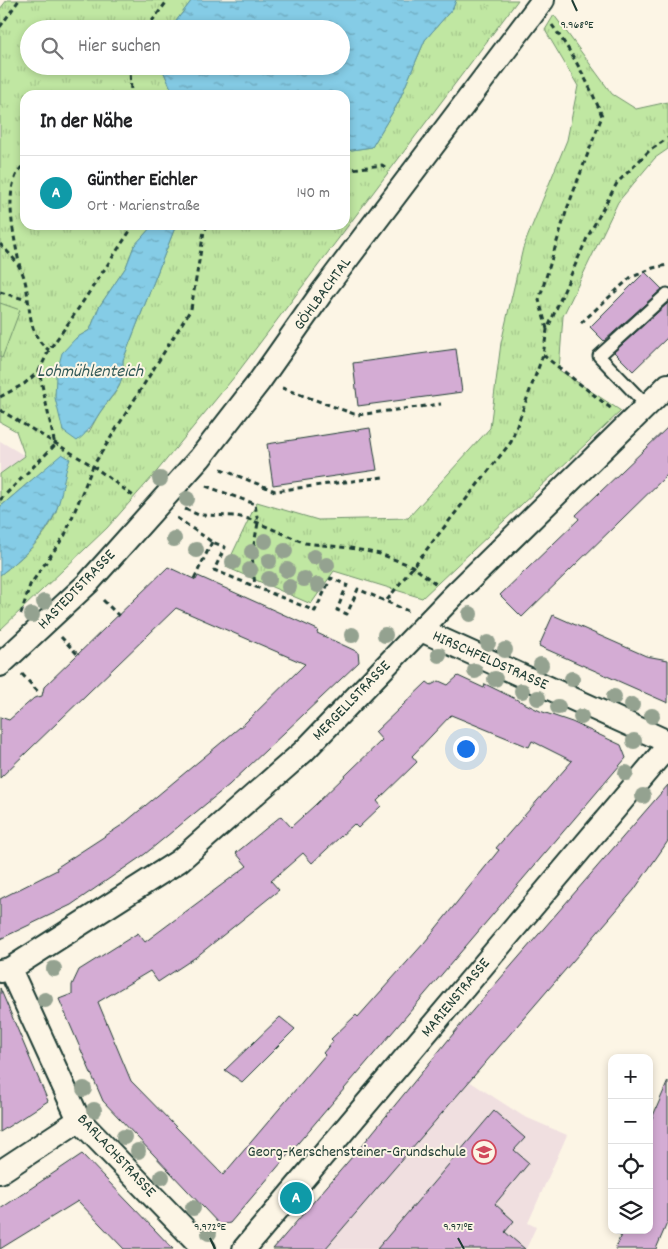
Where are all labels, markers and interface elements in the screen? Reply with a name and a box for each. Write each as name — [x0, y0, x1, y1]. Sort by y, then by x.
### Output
text: 9.968°E — [561, 17, 594, 34]
search box — [20, 20, 350, 75]
icon: search — [38, 34, 66, 62]
text: Hier suchen — [78, 34, 161, 61]
text: In der Nähe — [40, 108, 132, 138]
text: Günther Eichler — [87, 168, 197, 195]
text: A — [52, 182, 60, 205]
text: 140 m — [296, 182, 330, 205]
text: Ort · Marienstraße — [87, 195, 200, 218]
street label: GÖHLBACHTAL — [289, 252, 358, 335]
water label: Lohmühlenteich — [37, 360, 144, 385]
street label: HASTEDTSTRASSE — [33, 544, 122, 635]
street label: HIRSCHFELDSTRASSE — [428, 625, 552, 697]
street label: MERGELLSTRASSE — [308, 655, 397, 746]
your location — [453, 736, 479, 762]
street label: MARIENSTRASSE — [416, 953, 497, 1043]
map controls — [608, 1054, 653, 1234]
button: + — [608, 1054, 653, 1099]
button: − — [608, 1099, 653, 1144]
street label: BARLACHSTRASSE — [71, 1109, 161, 1203]
school or university icon: Georg-Kerschensteiner-Grundschule — [471, 1139, 497, 1165]
place label: Georg-Kerschensteiner-Grundschule — [248, 1141, 466, 1164]
button: locate — [608, 1144, 653, 1189]
pin: A — [280, 1179, 312, 1217]
button: layers — [608, 1189, 653, 1234]
text: 9.972°E — [194, 1219, 227, 1236]
text: 9.971°E — [443, 1219, 473, 1236]

